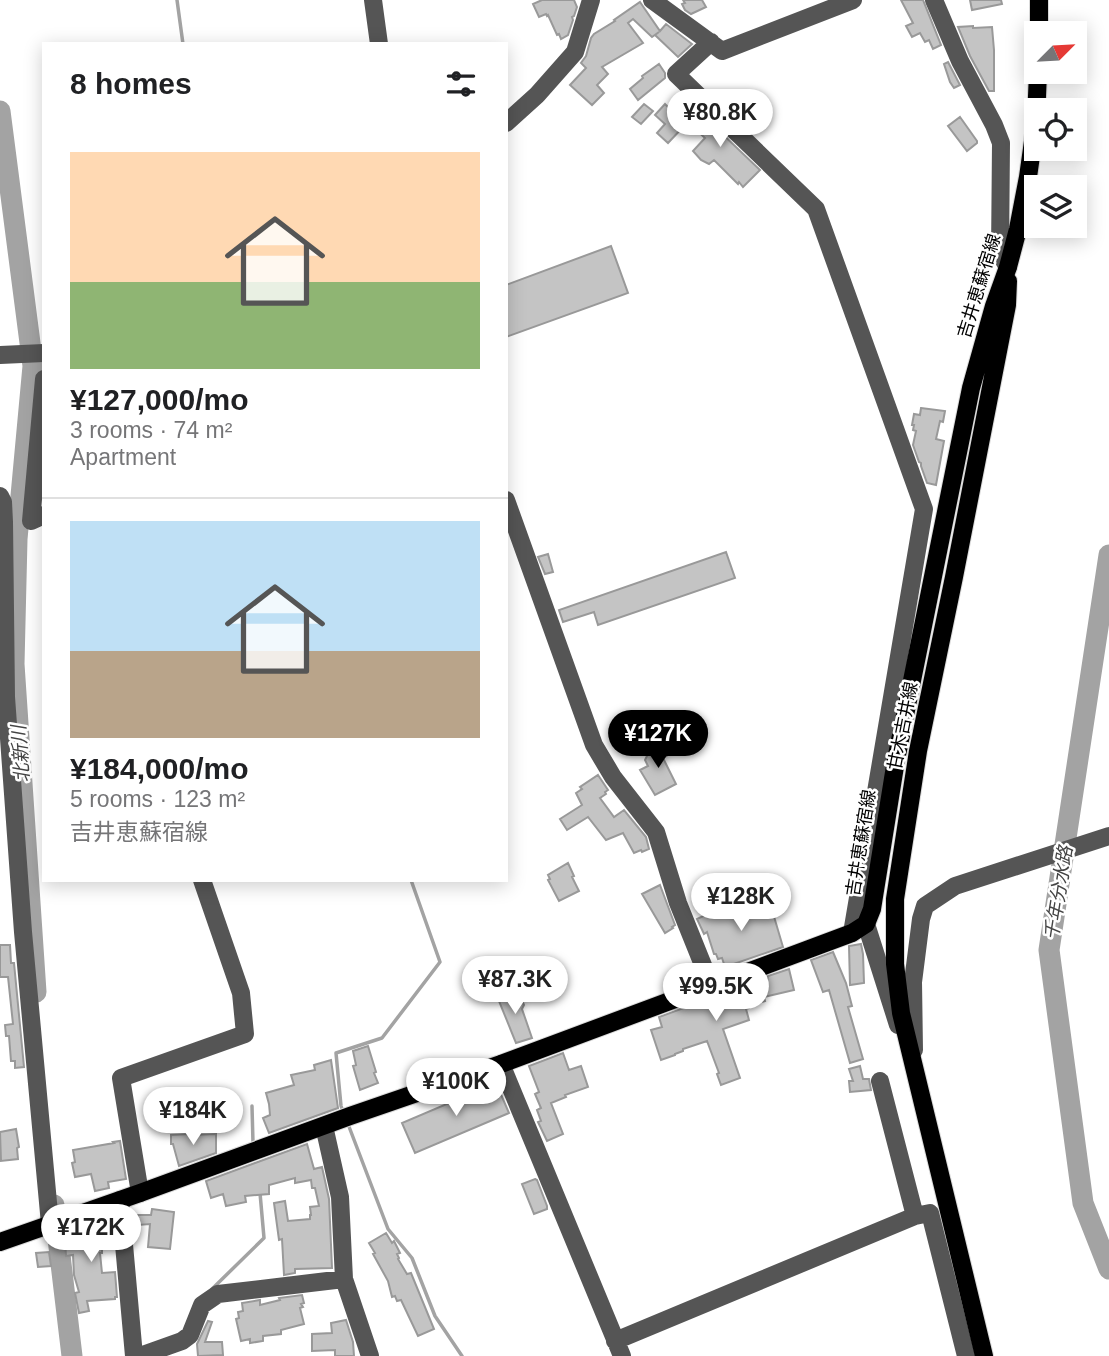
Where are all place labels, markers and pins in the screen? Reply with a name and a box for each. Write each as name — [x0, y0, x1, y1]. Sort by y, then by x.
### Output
pin: ¥80.8K — [663, 90, 777, 149]
pin: ¥127K — [609, 710, 707, 770]
pin: ¥128K — [692, 874, 790, 933]
pin: ¥87.3K — [458, 956, 572, 1016]
pin: ¥99.5K — [659, 964, 773, 1023]
pin: ¥100K — [407, 1058, 505, 1118]
pin: ¥184K — [144, 1088, 242, 1147]
pin: ¥172K — [42, 1204, 140, 1264]

